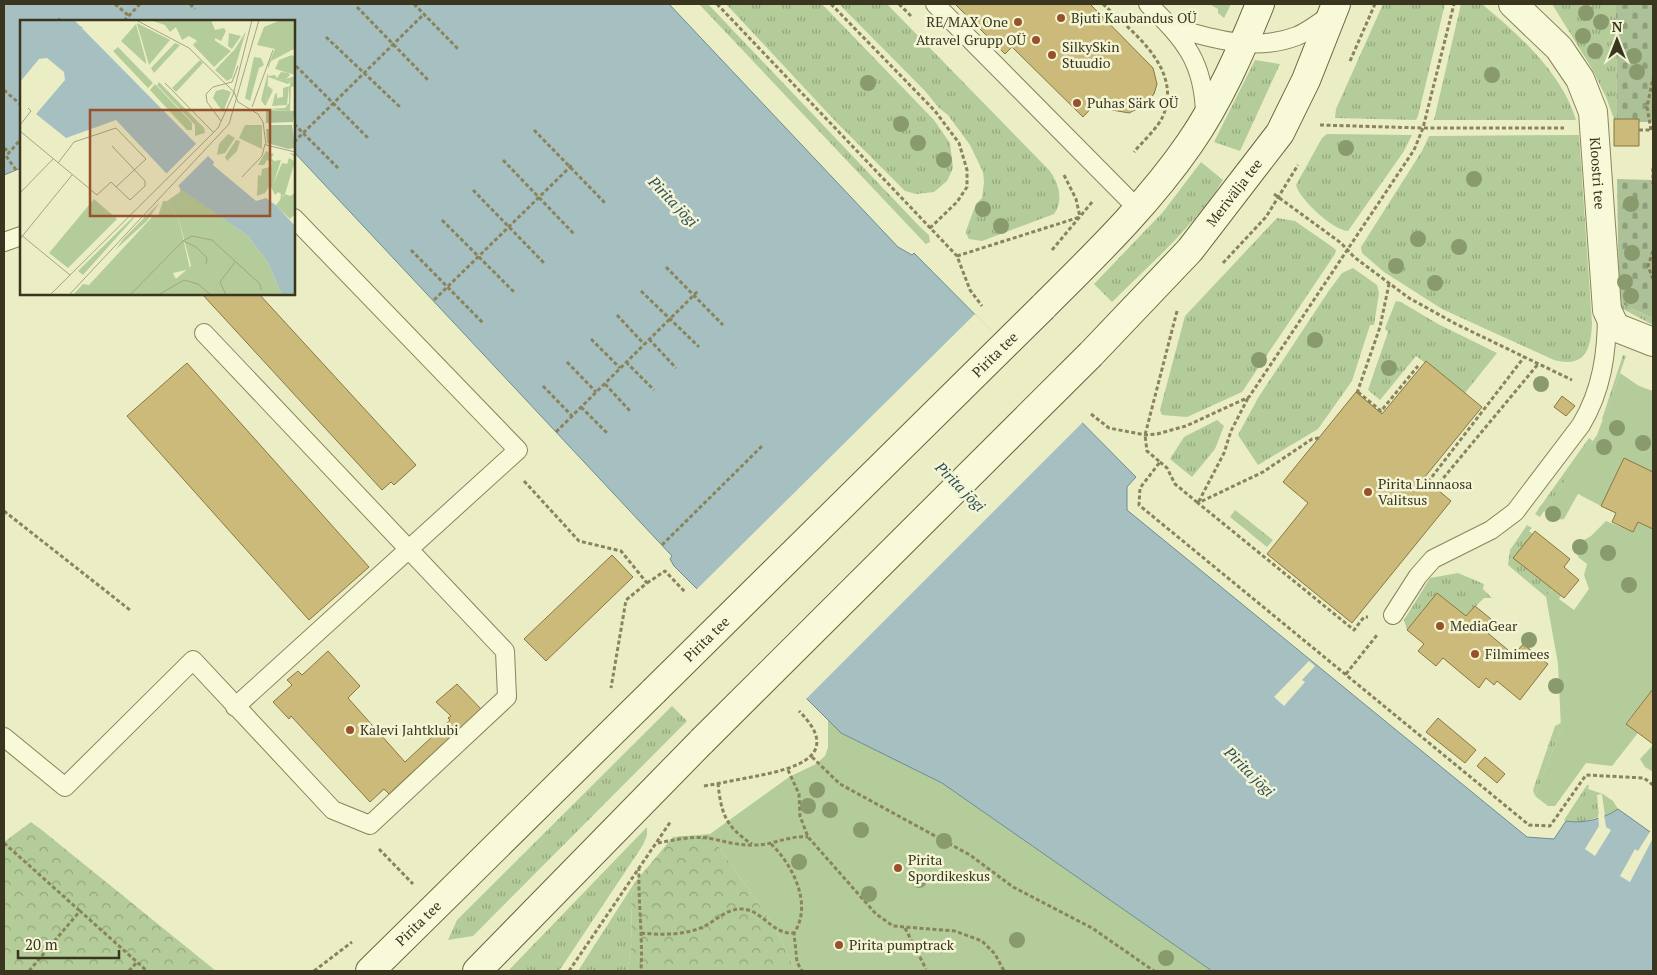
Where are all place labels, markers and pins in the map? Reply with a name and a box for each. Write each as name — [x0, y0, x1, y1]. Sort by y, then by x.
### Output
place label: Bjuti Kaubandus OÜ — [1071, 8, 1197, 27]
place label: RE/MAX One — [926, 12, 1008, 31]
marker: Bjuti Kaubandus OÜ — [1055, 12, 1067, 24]
marker: RE/MAX One — [1012, 16, 1024, 28]
place label: Atravel Grupp OÜ — [916, 30, 1027, 49]
marker: Atravel Grupp OÜ — [1030, 34, 1042, 46]
place label: SilkySkin Stuudio — [1062, 37, 1120, 72]
marker: SilkySkin Stuudio — [1046, 49, 1058, 61]
place label: Puhas Särk OÜ — [1087, 93, 1179, 112]
marker: Puhas Särk OÜ — [1071, 97, 1083, 109]
place label: Pirita Linnaosa Valitsus — [1378, 474, 1472, 509]
marker: Pirita Linnaosa Valitsus — [1362, 486, 1374, 498]
place label: MediaGear — [1450, 616, 1518, 635]
marker: MediaGear — [1434, 620, 1446, 632]
place label: Filmimees — [1485, 644, 1550, 663]
marker: Filmimees — [1469, 648, 1481, 660]
place label: Kalevi Jahtklubi — [360, 720, 458, 739]
marker: Kalevi Jahtklubi — [344, 724, 356, 736]
place label: Pirita Spordikeskus — [908, 850, 990, 885]
marker: Pirita Spordikeskus — [892, 862, 904, 874]
place label: Pirita pumptrack — [849, 935, 955, 954]
marker: Pirita pumptrack — [833, 939, 845, 951]

